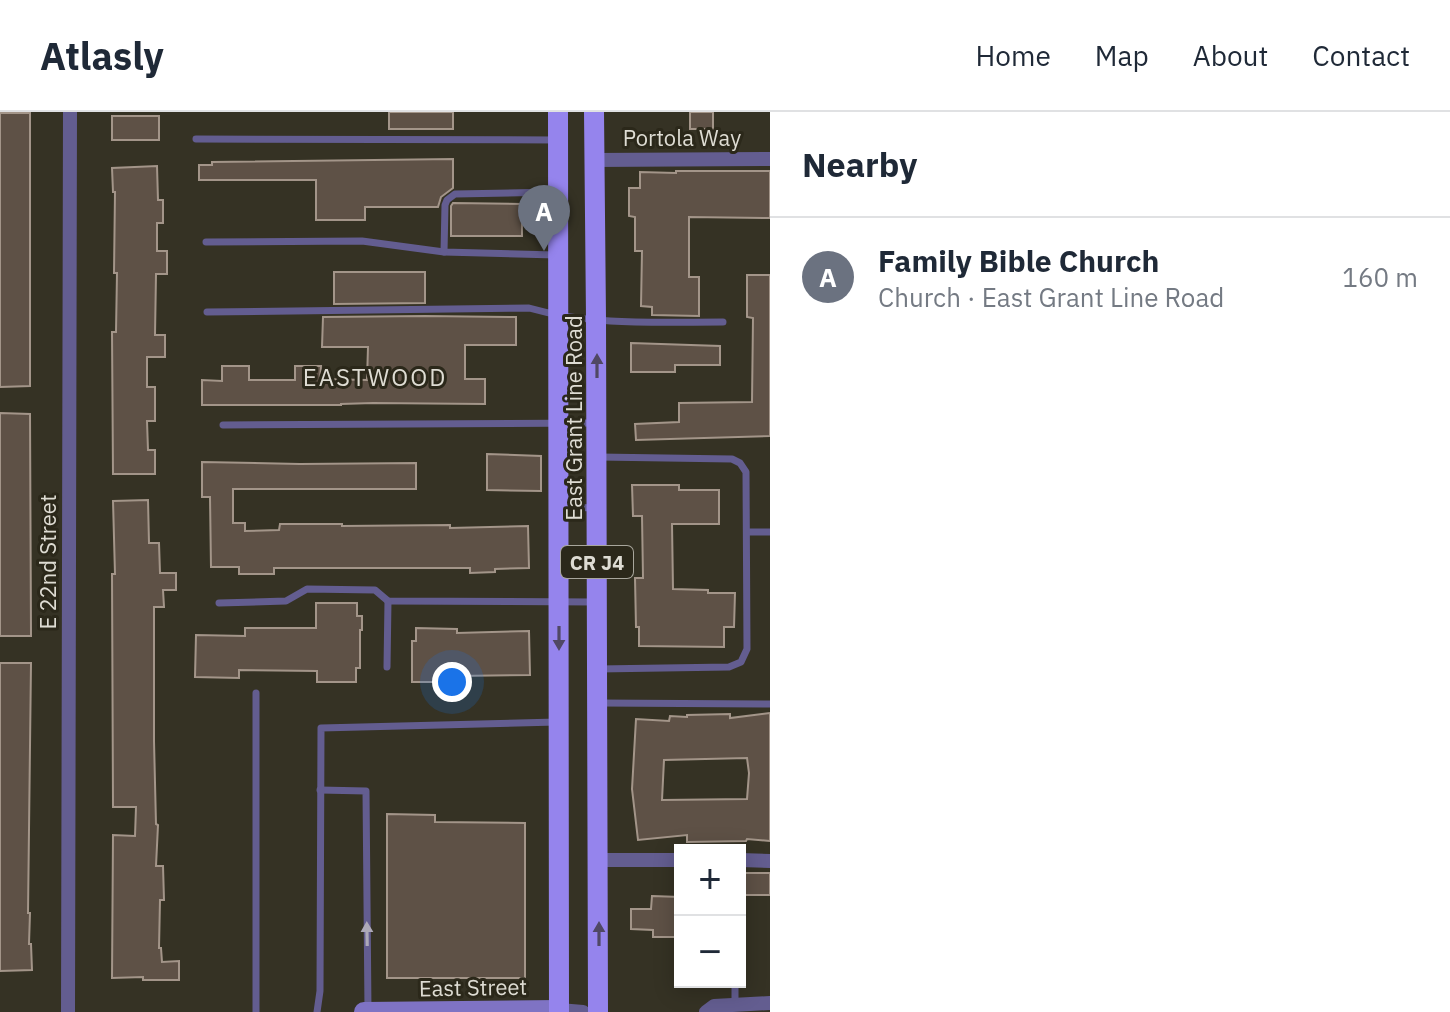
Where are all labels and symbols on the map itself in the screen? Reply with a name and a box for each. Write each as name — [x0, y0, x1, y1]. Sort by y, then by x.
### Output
street label: Portola Way — [623, 123, 741, 152]
pin: A — [518, 185, 570, 251]
street label: East Grant Line Road — [559, 315, 588, 521]
one-way arrow — [591, 353, 603, 378]
district label: EASTWOOD — [303, 361, 447, 393]
street label: E 22nd Street — [33, 494, 62, 630]
road number: CR J4 — [561, 546, 633, 578]
one-way arrow — [553, 626, 565, 651]
your location — [432, 662, 472, 702]
one-way arrow — [361, 921, 374, 946]
one-way arrow — [593, 921, 605, 946]
street label: East Street — [419, 972, 527, 1002]

